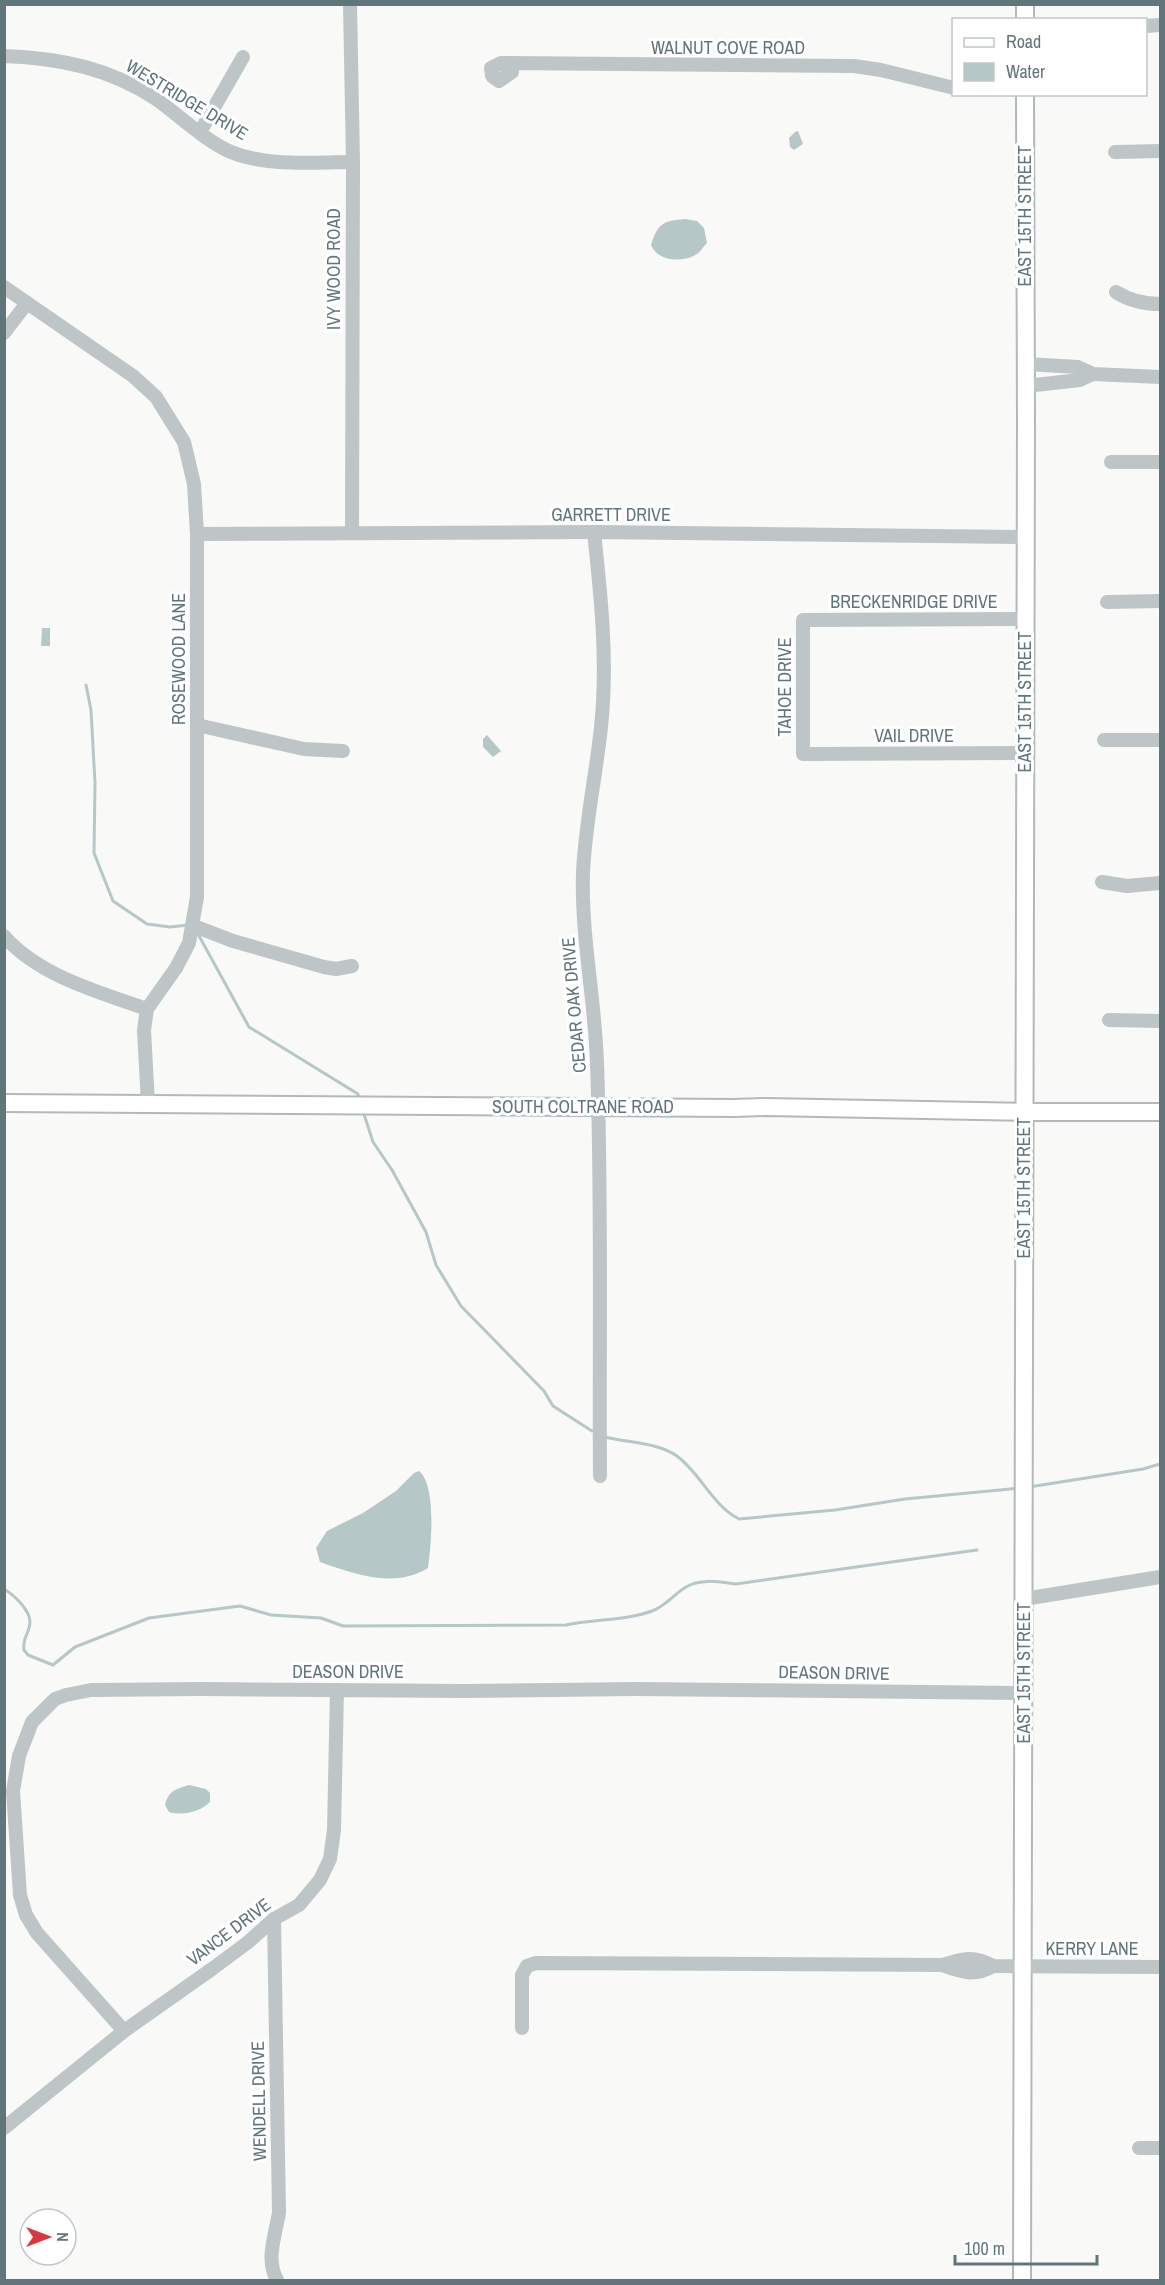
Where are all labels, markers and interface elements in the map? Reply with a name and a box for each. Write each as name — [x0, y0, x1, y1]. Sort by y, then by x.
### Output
legend — [952, 18, 1147, 96]
text: Road — [1006, 29, 1041, 54]
street label: WALNUT COVE ROAD — [651, 35, 805, 60]
street label: WESTRIDGE DRIVE — [121, 53, 253, 146]
text: Water — [1006, 59, 1045, 84]
street label: EAST 15TH STREET — [1012, 146, 1037, 286]
street label: IVY WOOD ROAD — [321, 208, 346, 330]
street label: GARRETT DRIVE — [551, 502, 671, 527]
street label: BRECKENRIDGE DRIVE — [830, 589, 998, 614]
street label: ROSEWOOD LANE — [166, 593, 191, 725]
street label: EAST 15TH STREET — [1012, 632, 1037, 772]
street label: TAHOE DRIVE — [772, 638, 797, 736]
street label: VAIL DRIVE — [874, 723, 954, 748]
street label: CEDAR OAK DRIVE — [555, 936, 592, 1074]
street label: SOUTH COLTRANE ROAD — [492, 1094, 674, 1119]
street label: EAST 15TH STREET — [1011, 1118, 1036, 1258]
street label: EAST 15TH STREET — [1011, 1603, 1036, 1743]
street label: DEASON DRIVE — [292, 1659, 404, 1684]
street label: DEASON DRIVE — [778, 1659, 890, 1686]
street label: VANCE DRIVE — [182, 1892, 276, 1971]
street label: KERRY LANE — [1045, 1936, 1139, 1961]
street label: WENDELL DRIVE — [245, 2041, 272, 2161]
north arrow — [18, 2207, 78, 2267]
scale bar — [955, 2228, 1098, 2266]
text: N — [52, 2232, 74, 2242]
text: 100 m — [964, 2236, 1005, 2261]

